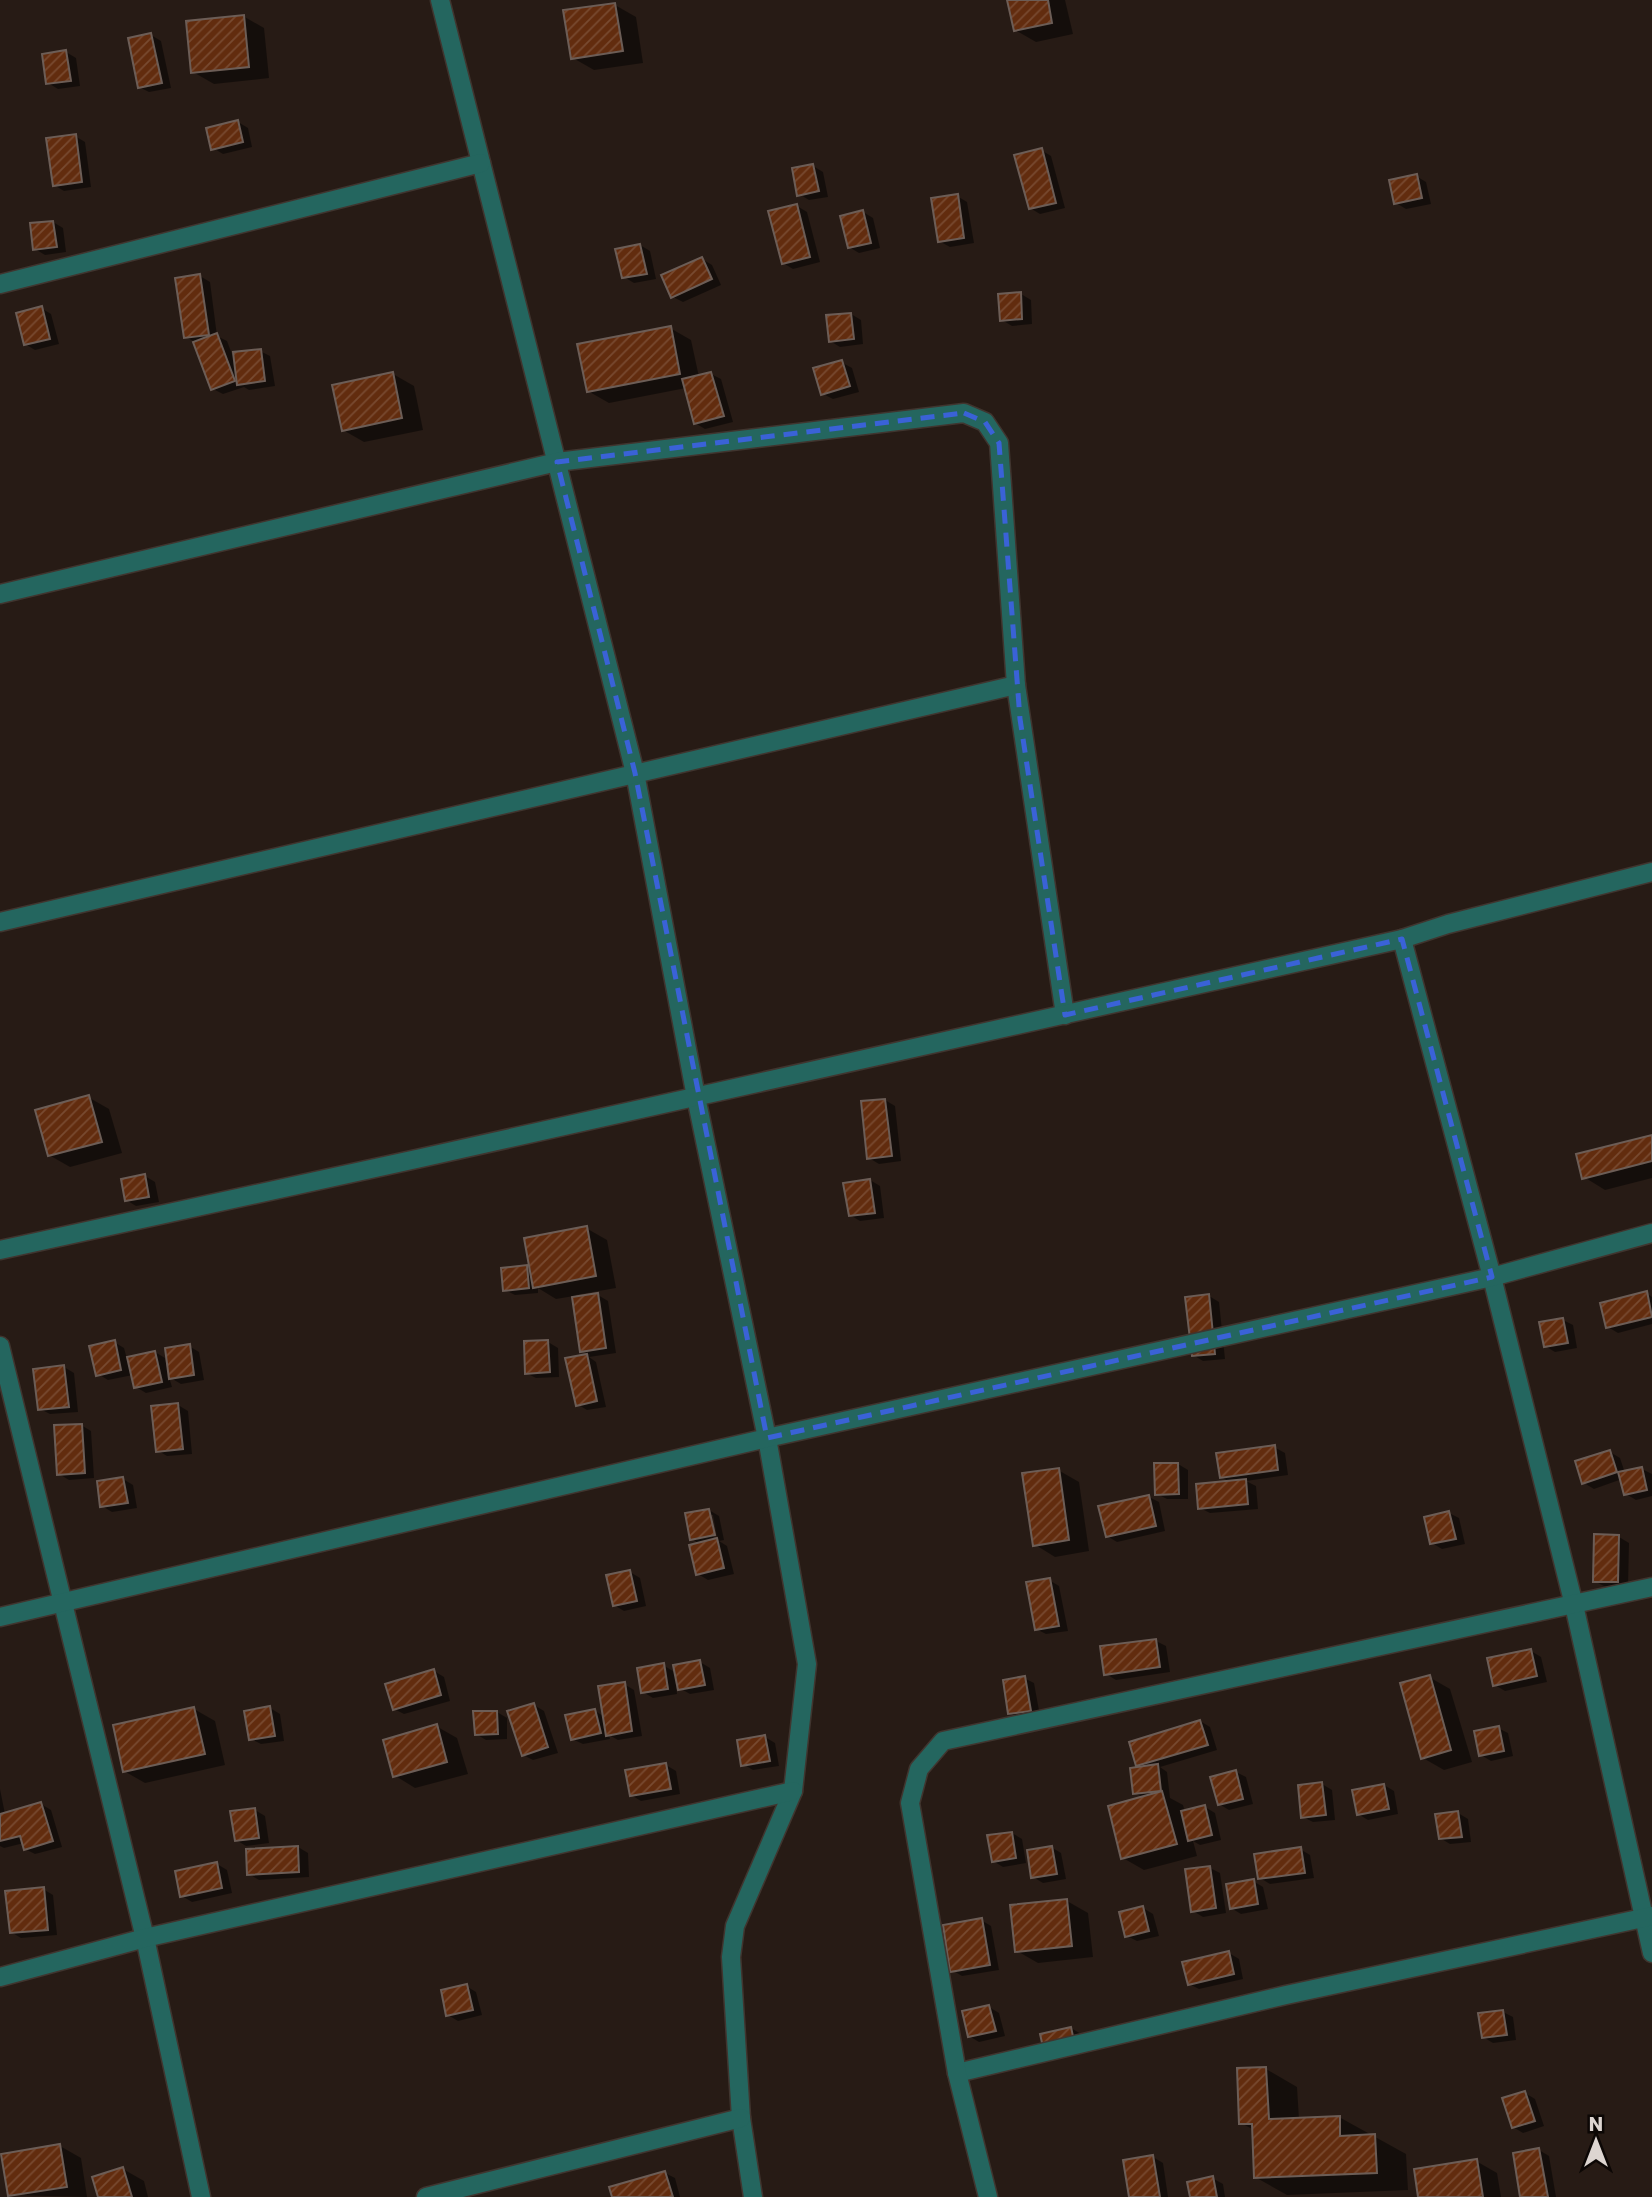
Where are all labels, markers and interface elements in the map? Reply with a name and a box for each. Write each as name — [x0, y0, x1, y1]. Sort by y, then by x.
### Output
north arrow — [1561, 2106, 1631, 2176]
text: N — [1589, 2111, 1603, 2138]

